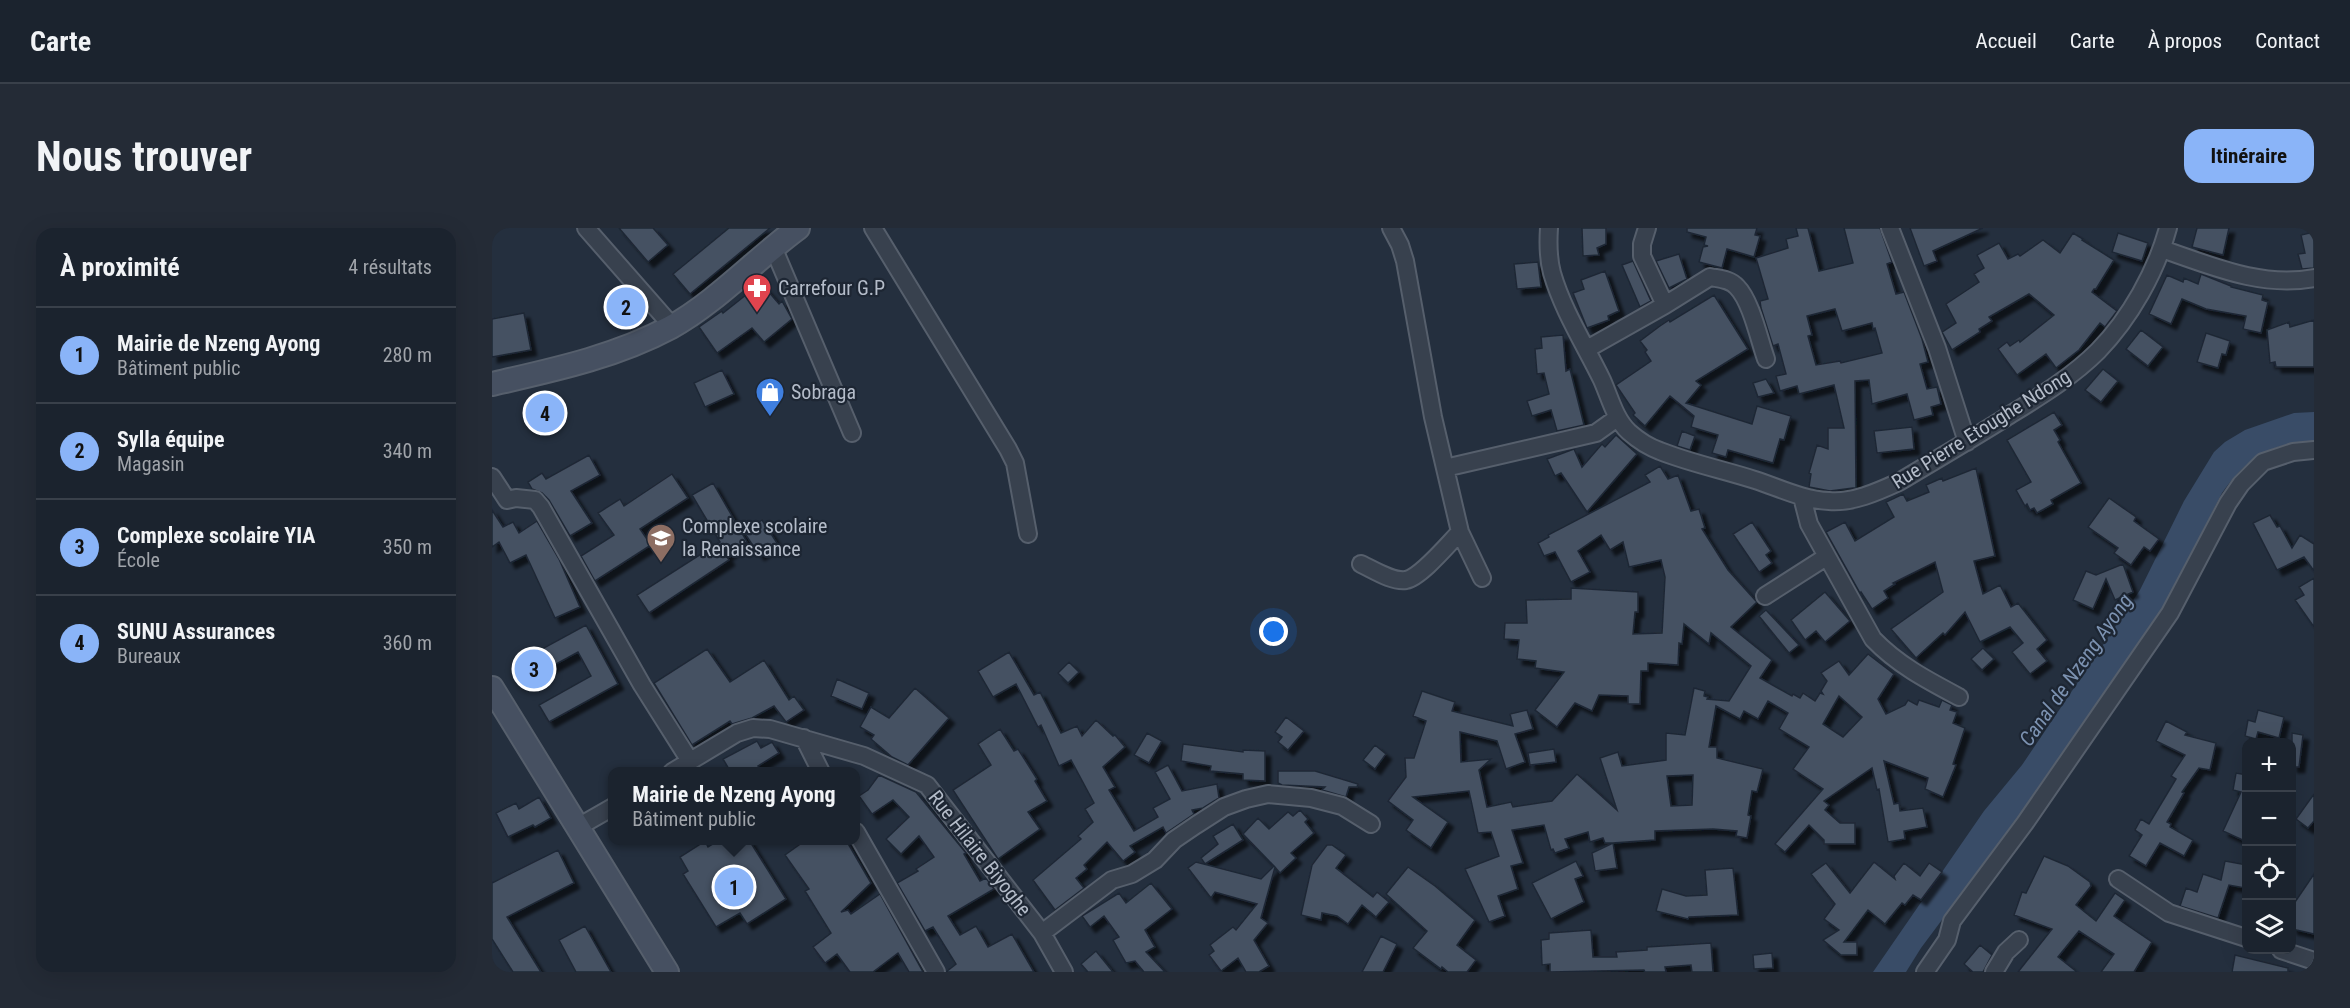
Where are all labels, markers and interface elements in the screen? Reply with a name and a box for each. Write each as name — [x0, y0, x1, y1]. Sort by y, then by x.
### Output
text: Carte — [30, 25, 91, 58]
text: Accueil — [1976, 29, 2037, 53]
text: Carte — [2070, 29, 2115, 53]
text: À propos — [2148, 29, 2222, 53]
text: Contact — [2255, 29, 2320, 53]
button: Itinéraire — [2184, 129, 2314, 183]
text: Nous trouver — [36, 132, 252, 181]
text: À proximité — [60, 252, 180, 282]
text: 4 résultats — [348, 255, 432, 279]
pharmacy icon: Carrefour G.P — [741, 272, 773, 314]
place label: Carrefour G.P — [778, 276, 885, 300]
pin: 2 — [606, 284, 646, 329]
text: Mairie de Nzeng Ayong — [117, 331, 320, 356]
text: 1 — [74, 343, 85, 367]
text: 280 m — [383, 343, 432, 367]
text: Bâtiment public — [117, 356, 240, 380]
street label: Rue Pierre Etoughe Ndong — [1887, 364, 2075, 494]
shop icon: Sobraga — [754, 376, 786, 418]
place label: Sobraga — [791, 380, 856, 404]
pin: 4 — [526, 390, 564, 435]
text: Sylla équipe — [117, 427, 224, 452]
text: 2 — [74, 439, 85, 463]
text: 340 m — [383, 439, 432, 463]
text: Magasin — [117, 452, 185, 476]
place label: Complexe scolaire la Renaissance — [682, 514, 827, 561]
school or university icon: Complexe scolaire la Renaissance — [645, 522, 677, 564]
text: Complexe scolaire YIA — [117, 523, 315, 548]
text: 3 — [74, 535, 85, 559]
text: 350 m — [383, 535, 432, 559]
text: École — [117, 548, 160, 572]
water label: Canal de Nzeng Ayong — [2014, 589, 2138, 751]
your location — [1259, 617, 1288, 646]
text: SUNU Assurances — [117, 619, 275, 644]
text: 4 — [74, 631, 85, 655]
text: 360 m — [383, 631, 432, 655]
text: Bureaux — [117, 644, 181, 668]
pin: 3 — [514, 646, 554, 692]
map controls — [2242, 738, 2296, 954]
button: + — [2242, 738, 2296, 792]
popup — [608, 767, 860, 845]
text: Mairie de Nzeng Ayong — [632, 782, 836, 807]
street label: Rue Hilaire Biyoghe — [924, 786, 1036, 920]
button: − — [2242, 792, 2296, 846]
text: Bâtiment public — [632, 807, 756, 831]
button: locate — [2242, 846, 2296, 900]
pin: 1 — [714, 864, 754, 910]
button: layers — [2242, 900, 2296, 954]

